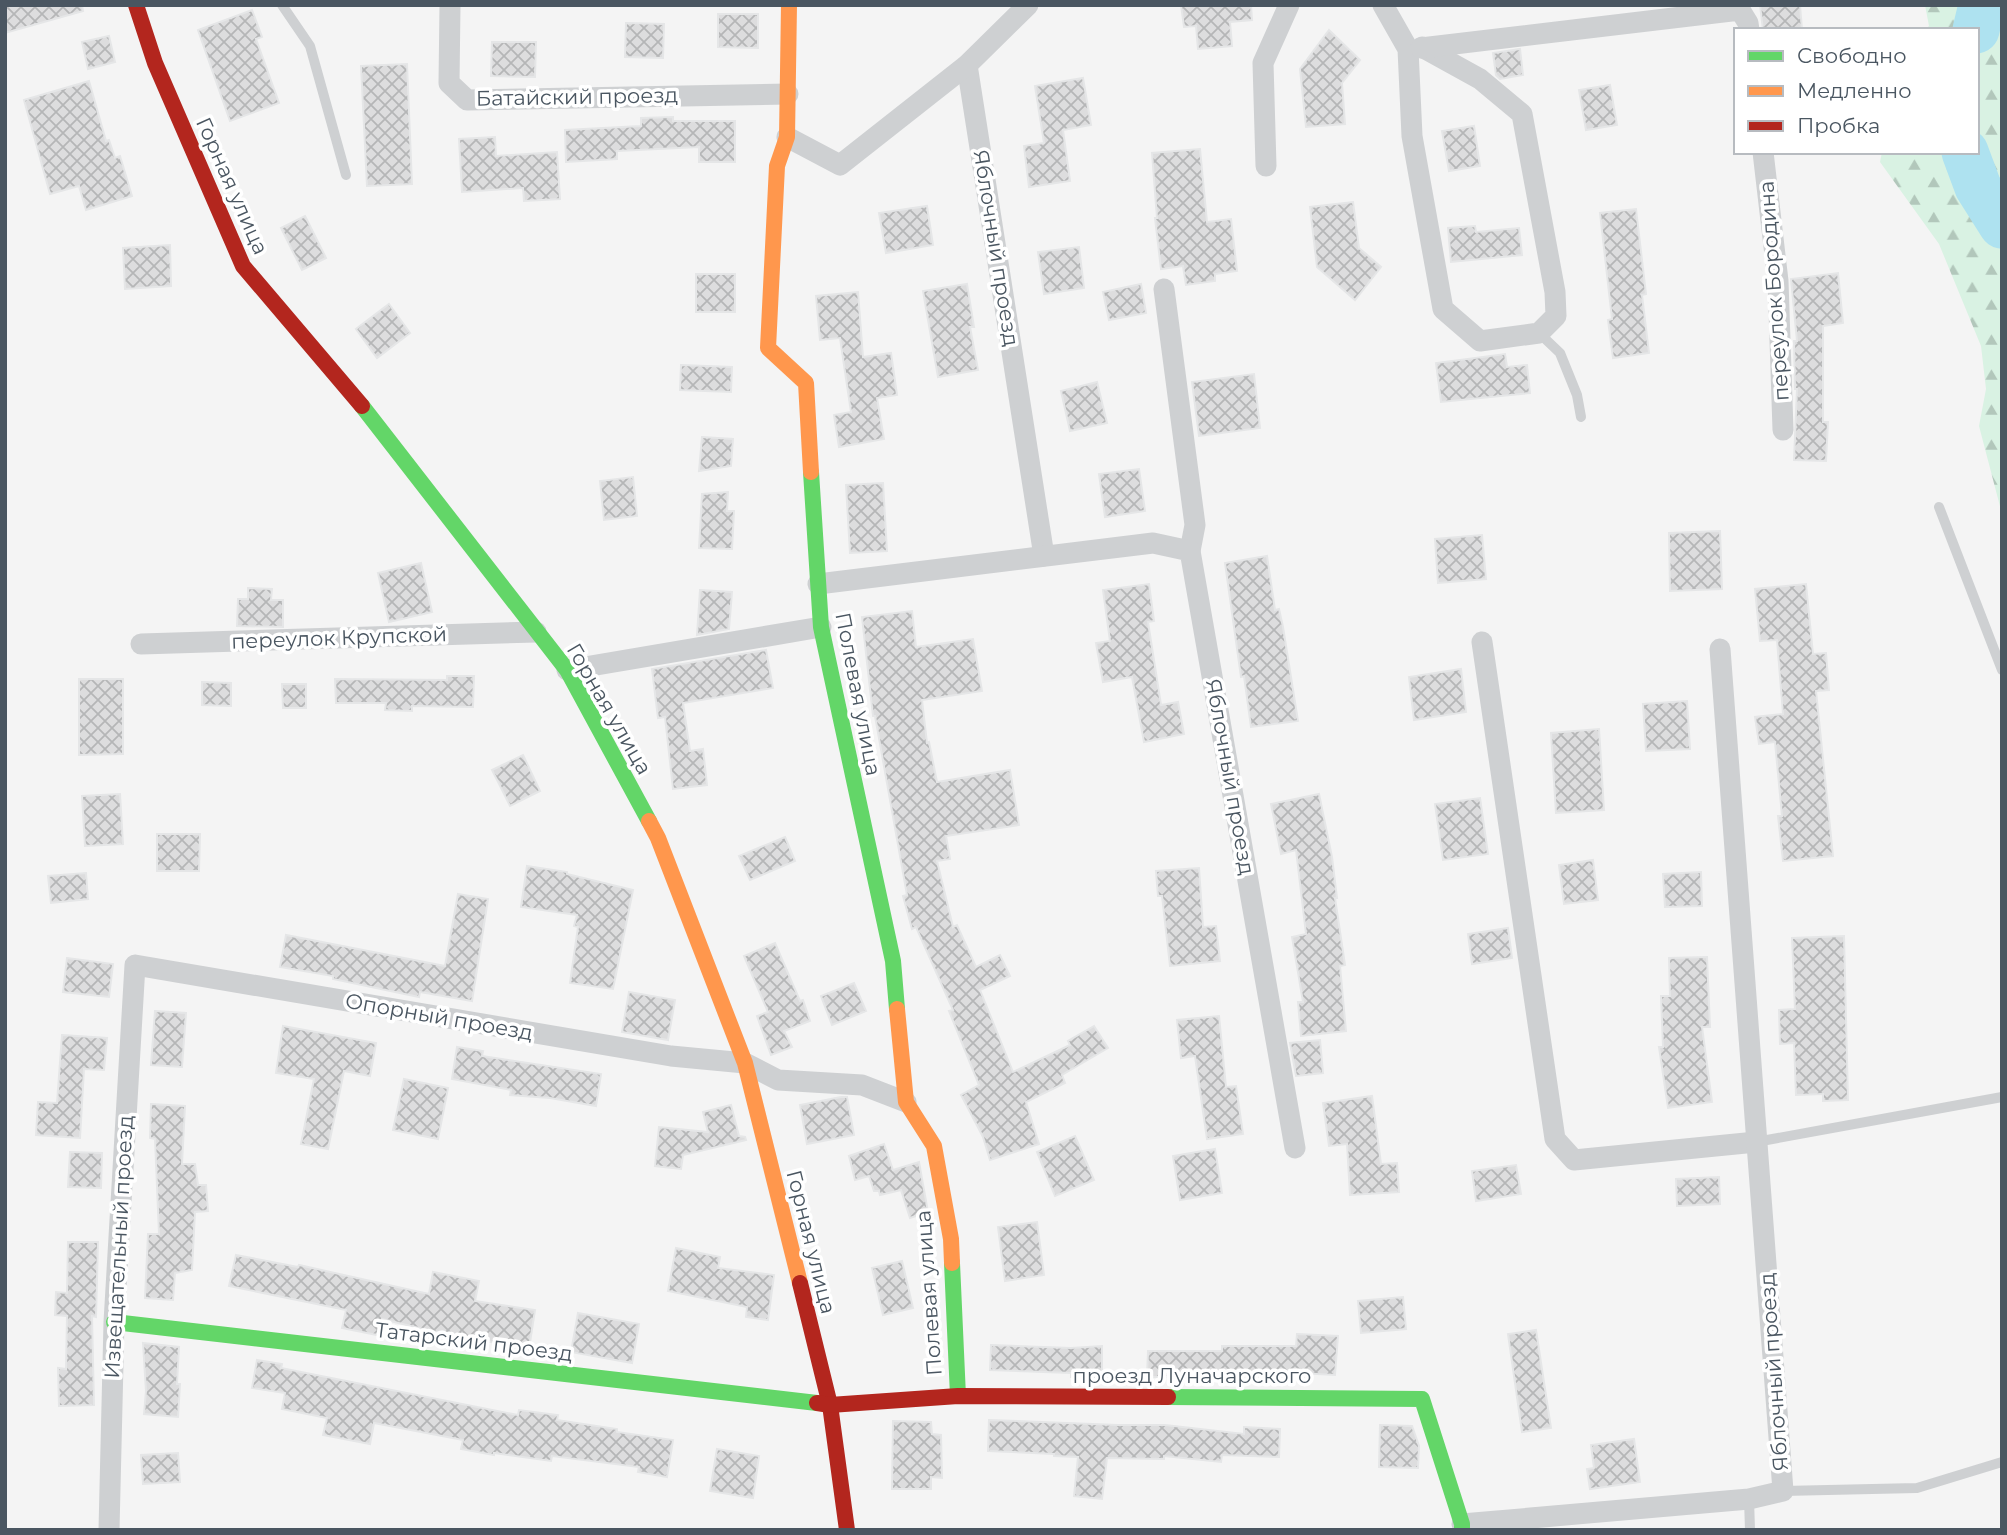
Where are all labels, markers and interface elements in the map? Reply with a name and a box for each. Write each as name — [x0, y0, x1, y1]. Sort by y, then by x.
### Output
legend — [1734, 28, 1979, 154]
text: Свободно — [1797, 43, 1907, 68]
text: Медленно — [1797, 78, 1912, 103]
street label: Батайский проезд — [476, 82, 678, 111]
street label: Горная улица — [191, 113, 274, 258]
text: Пробка — [1797, 113, 1880, 138]
street label: Яблочный проезд — [969, 148, 1024, 348]
street label: переулок Бородина — [1753, 180, 1794, 402]
street label: Полевая улица — [830, 610, 887, 778]
street label: переулок Крупской — [231, 621, 447, 654]
street label: Горная улица — [562, 639, 657, 779]
street label: Яблочный проезд — [1201, 677, 1260, 877]
street label: Опорный проезд — [343, 988, 535, 1045]
street label: Извещательный проезд — [99, 1115, 138, 1379]
street label: Горная улица — [782, 1167, 841, 1316]
street label: Полевая улица — [910, 1210, 947, 1377]
street label: Яблочный проезд — [1754, 1272, 1793, 1472]
street label: Татарский проезд — [374, 1317, 574, 1366]
street label: проезд Луначарского — [1073, 1363, 1311, 1388]

